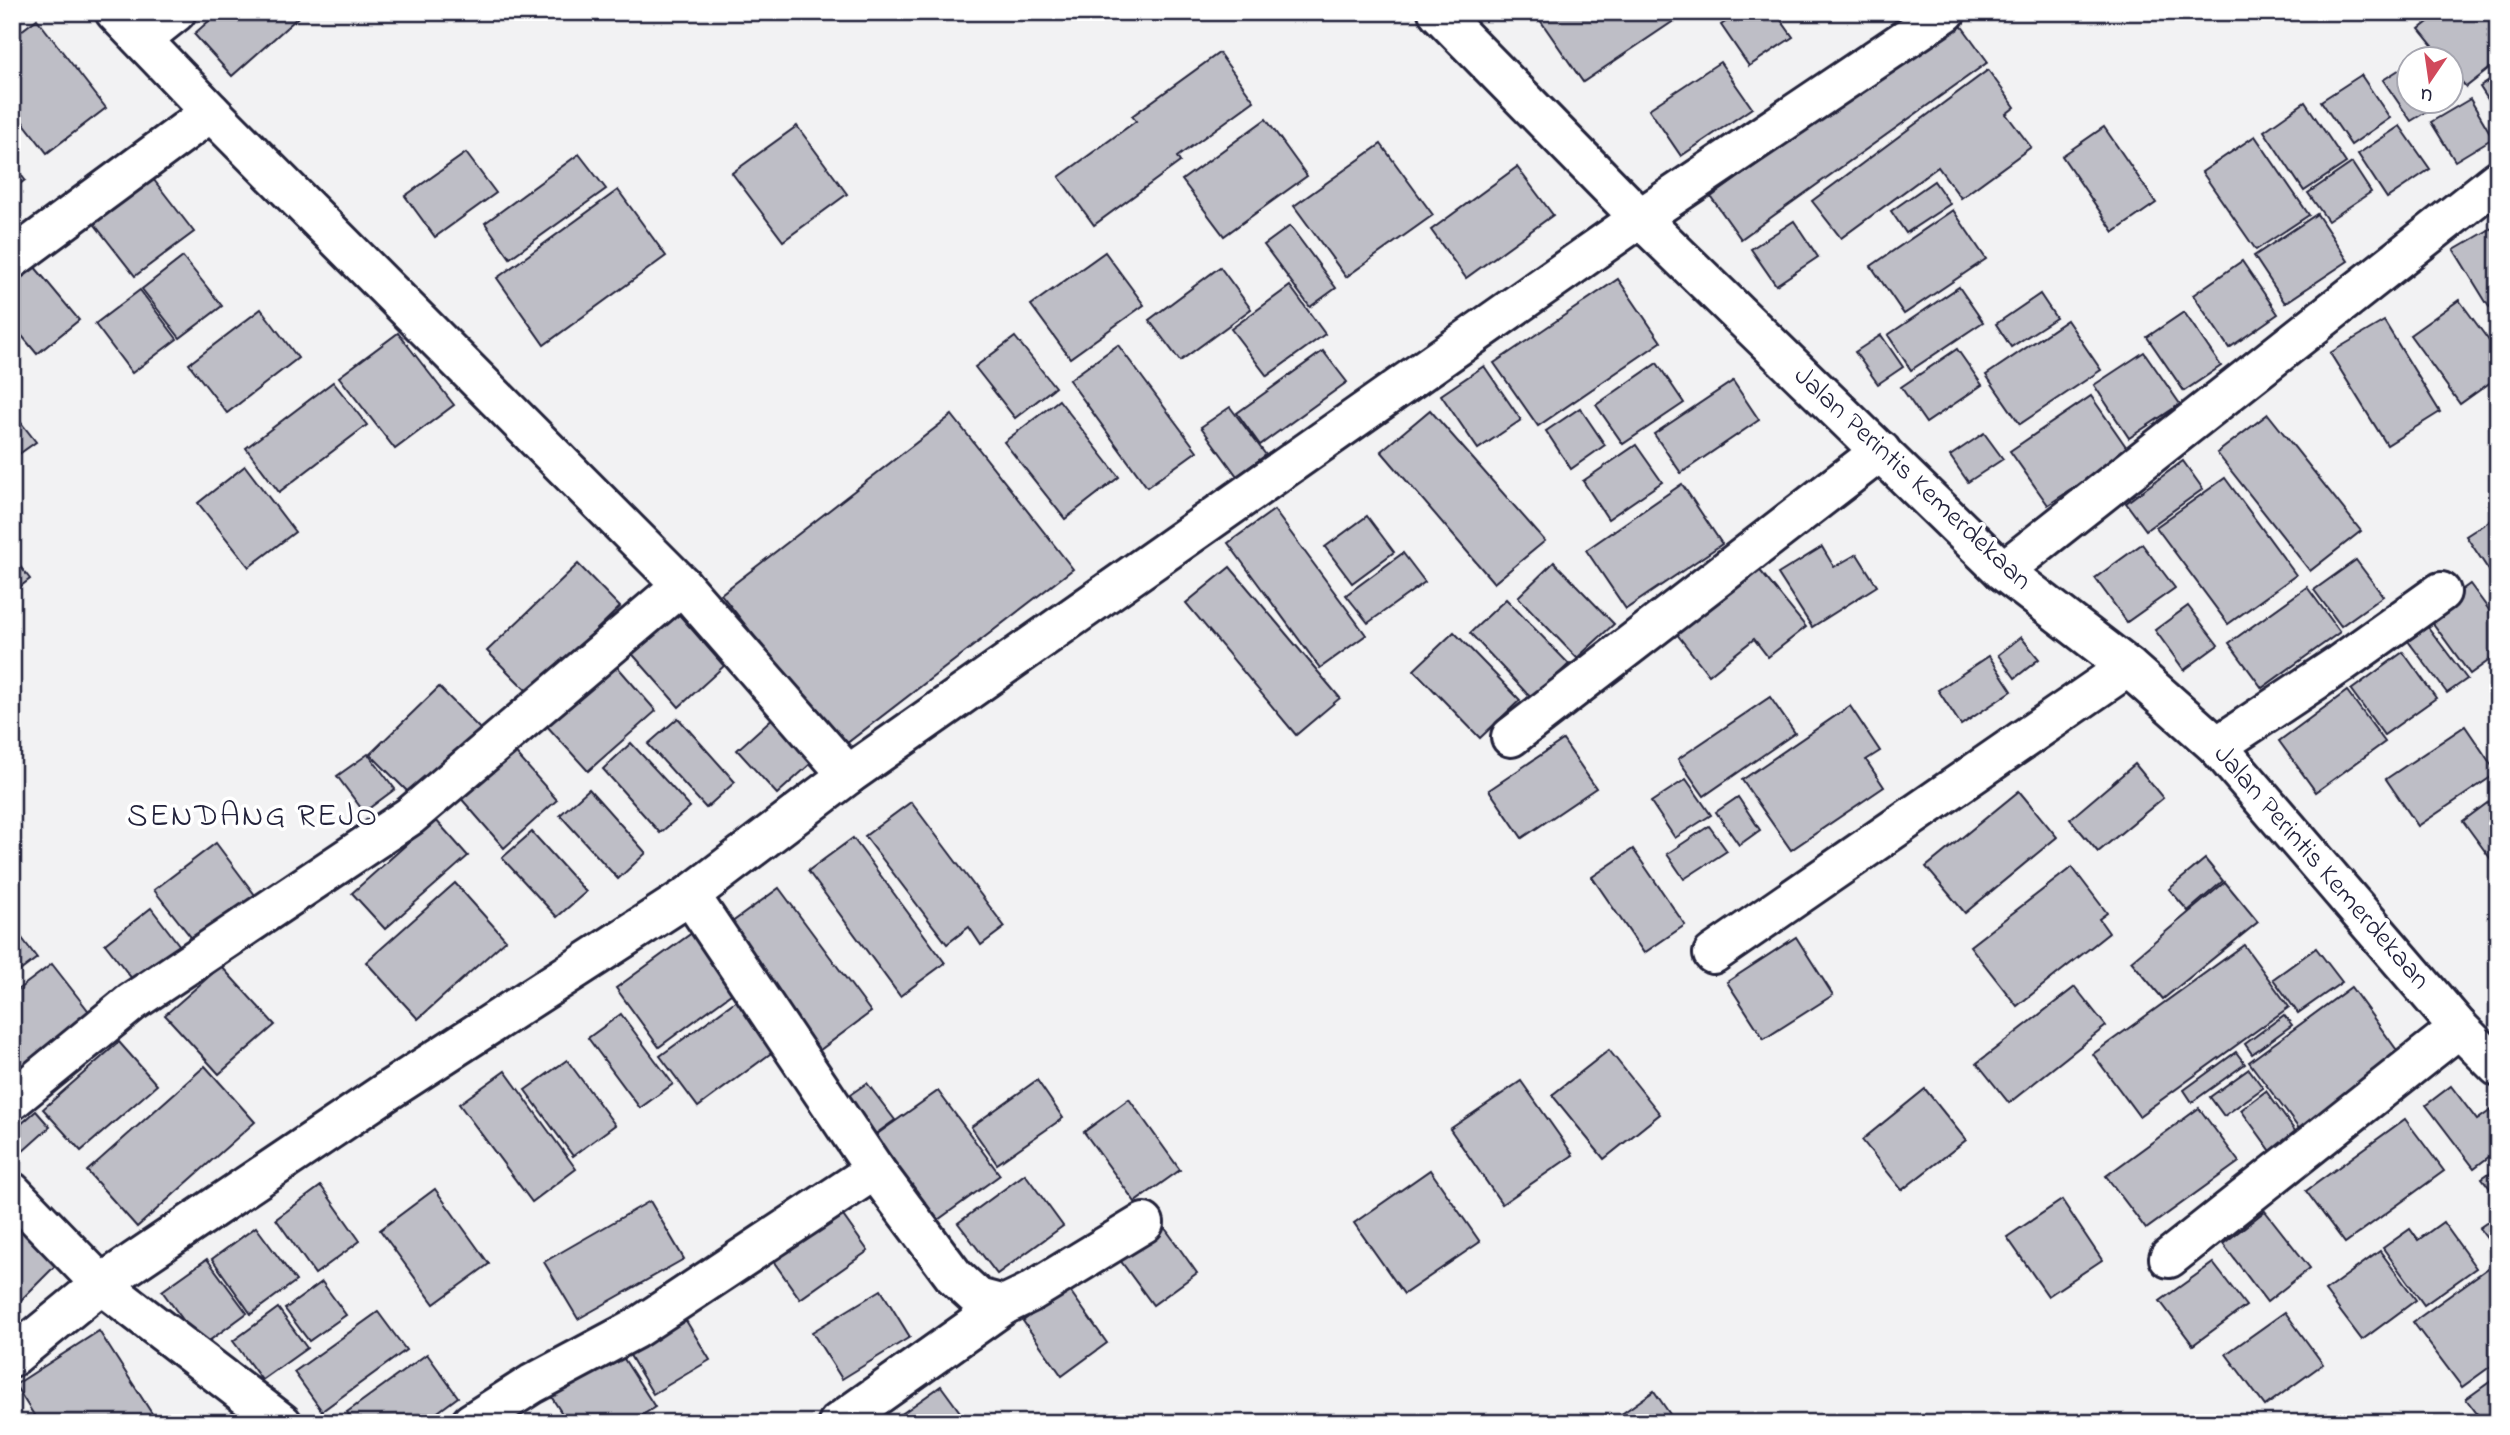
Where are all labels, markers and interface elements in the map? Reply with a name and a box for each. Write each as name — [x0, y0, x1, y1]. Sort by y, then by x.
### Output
north arrow — [2394, 46, 2464, 116]
text: U — [2418, 80, 2436, 109]
street label: Jalan Perintis Kemerdekaan — [1783, 357, 2041, 601]
street label: Jalan Perintis Kemerdekaan — [2203, 736, 2439, 1000]
district label: SENDANG REJO — [127, 794, 379, 841]

